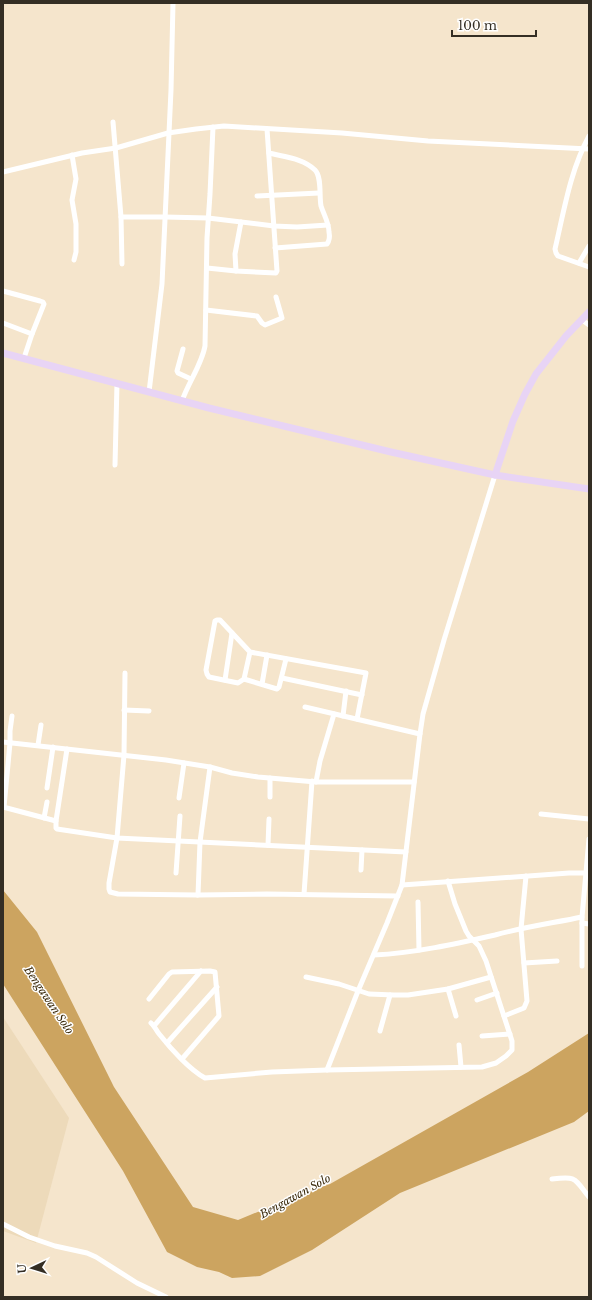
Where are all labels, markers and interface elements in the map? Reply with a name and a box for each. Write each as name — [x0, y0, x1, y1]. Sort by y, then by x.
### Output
scale bar — [452, 12, 536, 38]
text: 100 m — [458, 18, 497, 33]
water label: Bengawan Solo — [21, 963, 77, 1037]
water label: Bengawan Solo — [256, 1171, 333, 1222]
north arrow — [12, 1248, 52, 1288]
text: U — [15, 1263, 29, 1274]

